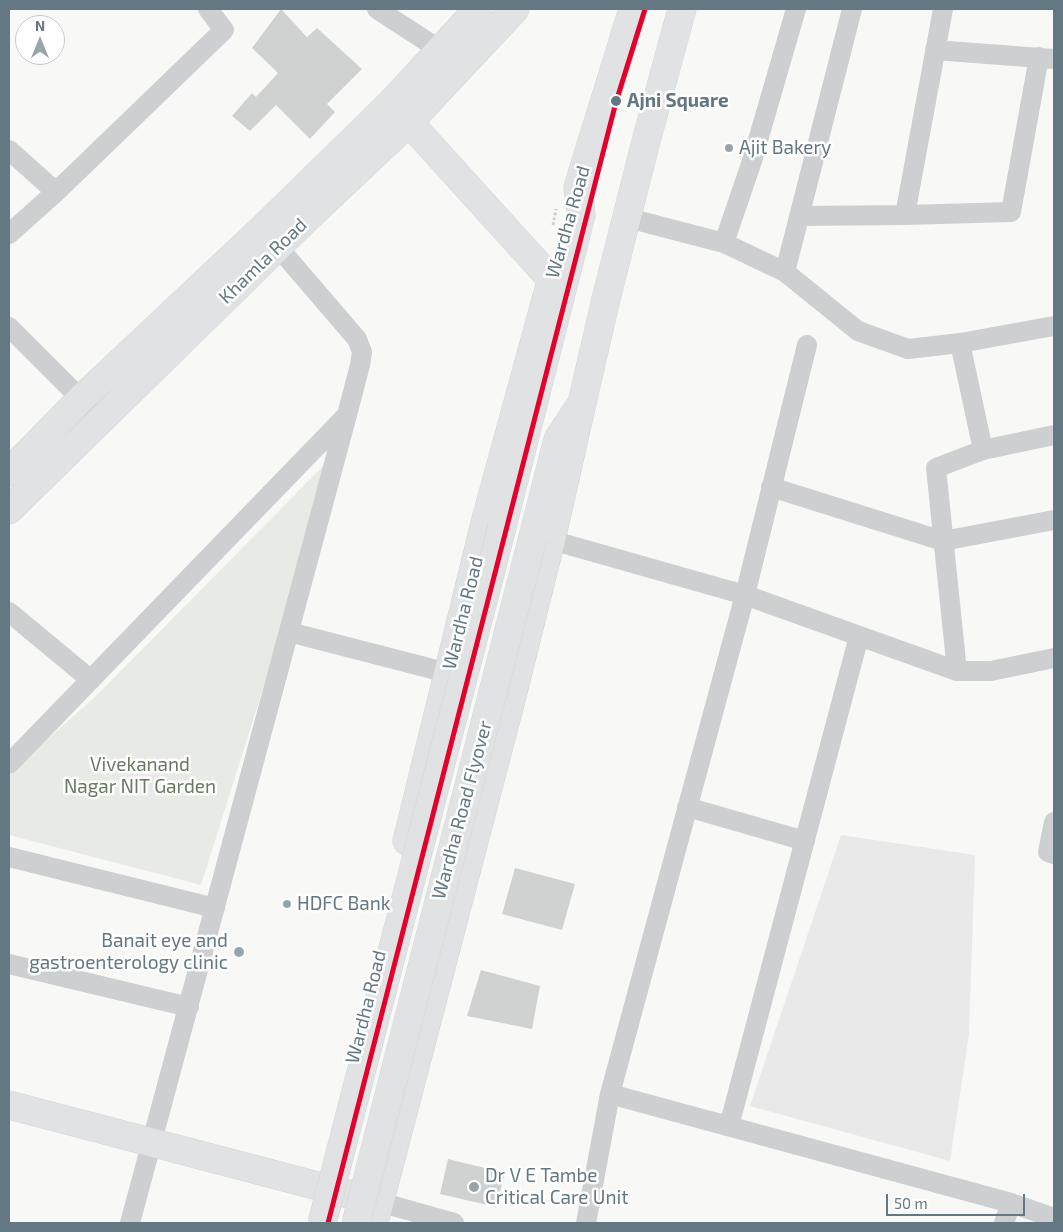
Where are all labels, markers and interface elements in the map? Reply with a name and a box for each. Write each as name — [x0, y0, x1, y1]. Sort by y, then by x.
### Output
north arrow — [15, 15, 65, 65]
text: N — [35, 17, 45, 34]
place label: Ajni Square — [627, 90, 729, 112]
marker: Ajni Square — [609, 94, 623, 108]
place label: Ajit Bakery — [739, 137, 831, 159]
marker: Ajit Bakery — [723, 142, 735, 154]
street label: Wardha Road — [541, 163, 595, 281]
street label: Khamla Road — [214, 213, 312, 309]
street label: Wardha Road — [438, 554, 488, 672]
street label: Wardha Road Flyover — [427, 718, 497, 902]
park label: Vivekanand Nagar NIT Garden — [64, 754, 216, 798]
place label: HDFC Bank — [297, 893, 390, 915]
marker: HDFC Bank — [281, 898, 293, 910]
place label: Banait eye and gastroenterology clinic — [29, 930, 228, 974]
marker: Banait eye and gastroenterology clinic — [232, 945, 246, 959]
street label: Wardha Road — [341, 948, 391, 1066]
place label: Dr V E Tambe Critical Care Unit — [485, 1165, 628, 1209]
marker: Dr V E Tambe Critical Care Unit — [467, 1180, 481, 1194]
scale bar — [888, 1184, 1027, 1216]
text: 50 m — [894, 1194, 928, 1212]

